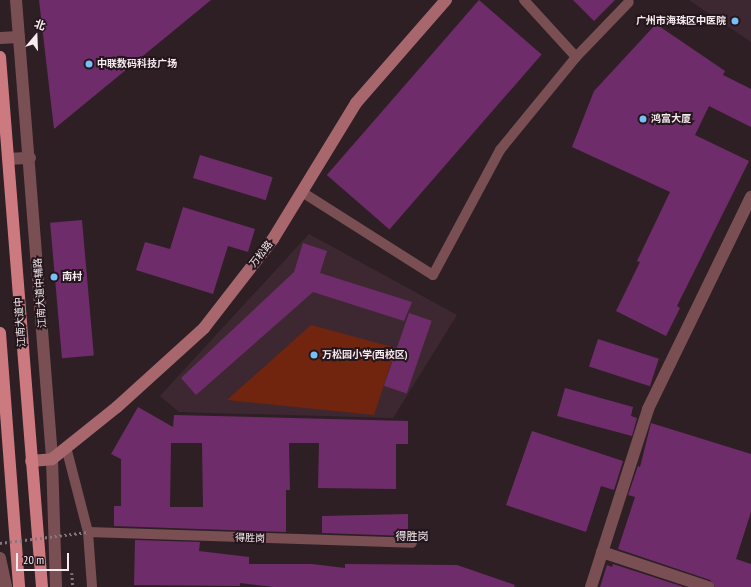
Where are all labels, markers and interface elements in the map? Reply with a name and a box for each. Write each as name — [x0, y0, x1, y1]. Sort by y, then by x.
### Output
place label: 广州市海珠区中医院 — [636, 15, 726, 27]
marker: 广州市海珠区中医院 — [729, 15, 741, 27]
north arrow — [16, 16, 56, 56]
text: 北 — [32, 16, 47, 33]
place label: 中联数码科技广场 — [97, 58, 177, 70]
marker: 中联数码科技广场 — [84, 59, 94, 69]
place label: 鸿富大厦 — [651, 113, 691, 125]
marker: 鸿富大厦 — [638, 114, 648, 124]
street label: 万松路 — [247, 238, 275, 270]
street label: 江南大道中辅路 — [32, 258, 48, 328]
place label: 南村 — [62, 271, 82, 283]
marker: 南村 — [49, 272, 59, 282]
street label: 江南大道中 — [12, 297, 28, 347]
place label: 万松园小学(西校区) — [322, 349, 408, 361]
marker: 万松园小学(西校区) — [309, 350, 319, 360]
district label: 得胜岗 — [396, 529, 428, 543]
street label: 得胜岗 — [235, 531, 265, 545]
scale bar — [18, 545, 71, 571]
text: 20 m — [23, 552, 44, 567]

